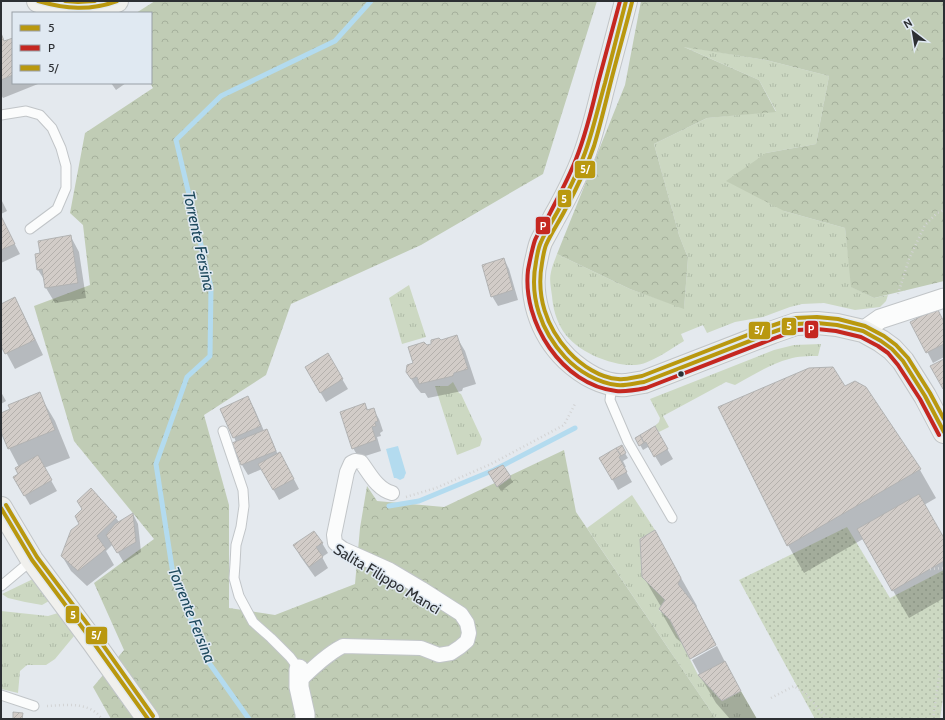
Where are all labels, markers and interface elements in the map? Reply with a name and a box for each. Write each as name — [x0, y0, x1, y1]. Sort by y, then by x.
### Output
legend — [12, 12, 152, 84]
north arrow — [893, 12, 933, 52]
text: N — [901, 15, 915, 31]
text: 5 — [48, 20, 55, 35]
text: P — [48, 40, 55, 55]
text: 5/ — [48, 60, 59, 75]
line badge: 5/ — [574, 160, 596, 179]
text: 5/ — [580, 162, 591, 176]
water label: Torrente Fersina — [179, 189, 219, 293]
line badge: 5 — [557, 189, 572, 208]
text: 5 — [561, 192, 567, 206]
line badge: P — [535, 216, 551, 235]
text: P — [540, 219, 547, 233]
line badge: 5 — [781, 317, 797, 336]
text: 5 — [786, 319, 792, 333]
line badge: P — [804, 320, 819, 339]
line badge: 5/ — [748, 321, 771, 340]
text: P — [808, 322, 815, 336]
text: 5/ — [754, 323, 765, 337]
unlabelled marker — [676, 369, 686, 379]
street label: Salita Filippo Manci — [330, 540, 444, 618]
water label: Torrente Fersina — [164, 564, 220, 666]
line badge: 5 — [65, 605, 80, 624]
text: 5 — [70, 608, 76, 622]
line badge: 5/ — [85, 626, 108, 645]
text: 5/ — [91, 628, 102, 642]

